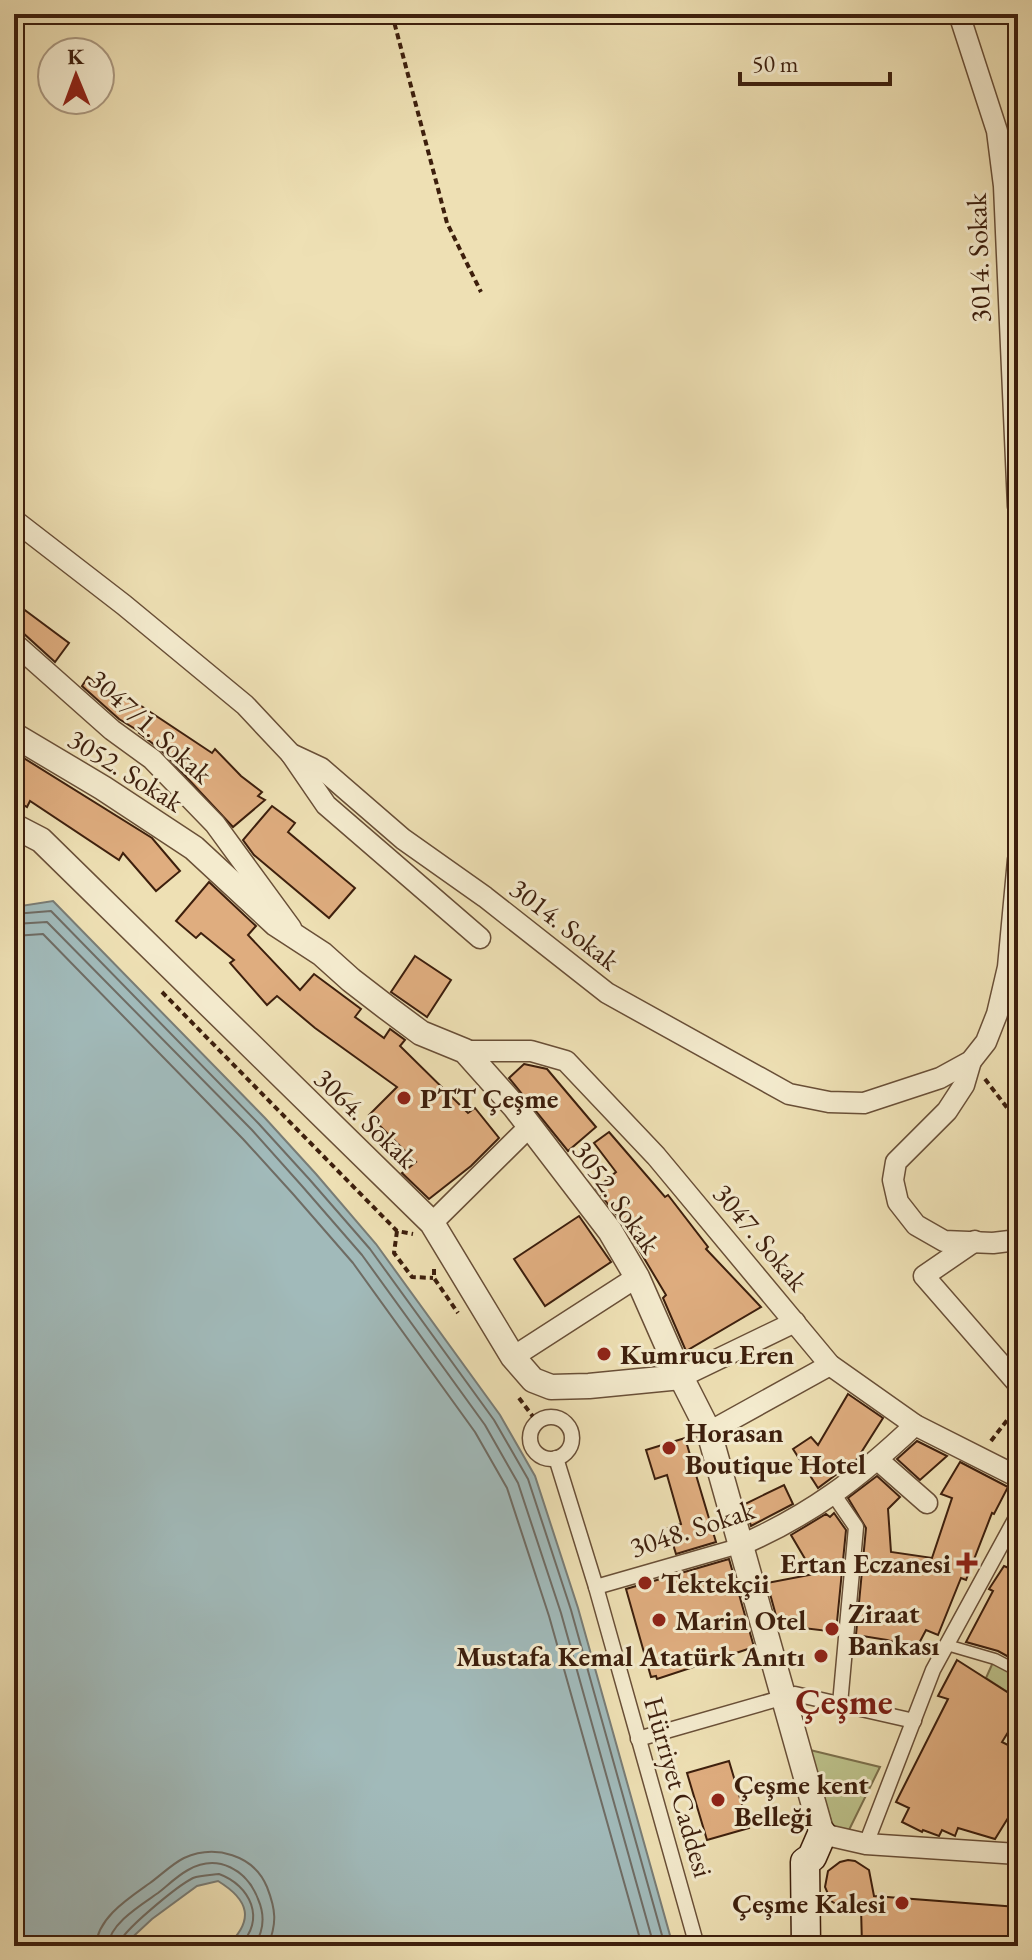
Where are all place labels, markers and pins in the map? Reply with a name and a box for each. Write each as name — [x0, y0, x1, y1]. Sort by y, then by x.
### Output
place label: PTT Çeşme — [420, 1080, 558, 1116]
marker: PTT Çeşme — [395, 1089, 413, 1107]
place label: Kumrucu Eren — [620, 1336, 794, 1372]
marker: Kumrucu Eren — [595, 1345, 613, 1363]
place label: Horasan Boutique Hotel — [685, 1414, 866, 1482]
marker: Horasan Boutique Hotel — [660, 1439, 678, 1457]
place label: Ertan Eczanesi — [780, 1545, 951, 1581]
marker: Ertan Eczanesi — [958, 1554, 976, 1572]
place label: Tektekçii — [661, 1565, 770, 1601]
marker: Tektekçii — [636, 1574, 654, 1592]
place label: Ziraat Bankası — [848, 1595, 940, 1663]
place label: Marin Otel — [675, 1602, 806, 1638]
marker: Marin Otel — [650, 1611, 668, 1629]
marker: Ziraat Bankası — [823, 1620, 841, 1638]
place label: Mustafa Kemal Atatürk Anıtı — [456, 1638, 805, 1674]
marker: Mustafa Kemal Atatürk Anıtı — [812, 1647, 830, 1665]
place label: Çeşme kent Belleği — [734, 1766, 869, 1834]
marker: Çeşme kent Belleği — [709, 1791, 727, 1809]
place label: Çeşme Kalesi — [732, 1885, 886, 1921]
marker: Çeşme Kalesi — [893, 1894, 911, 1912]

